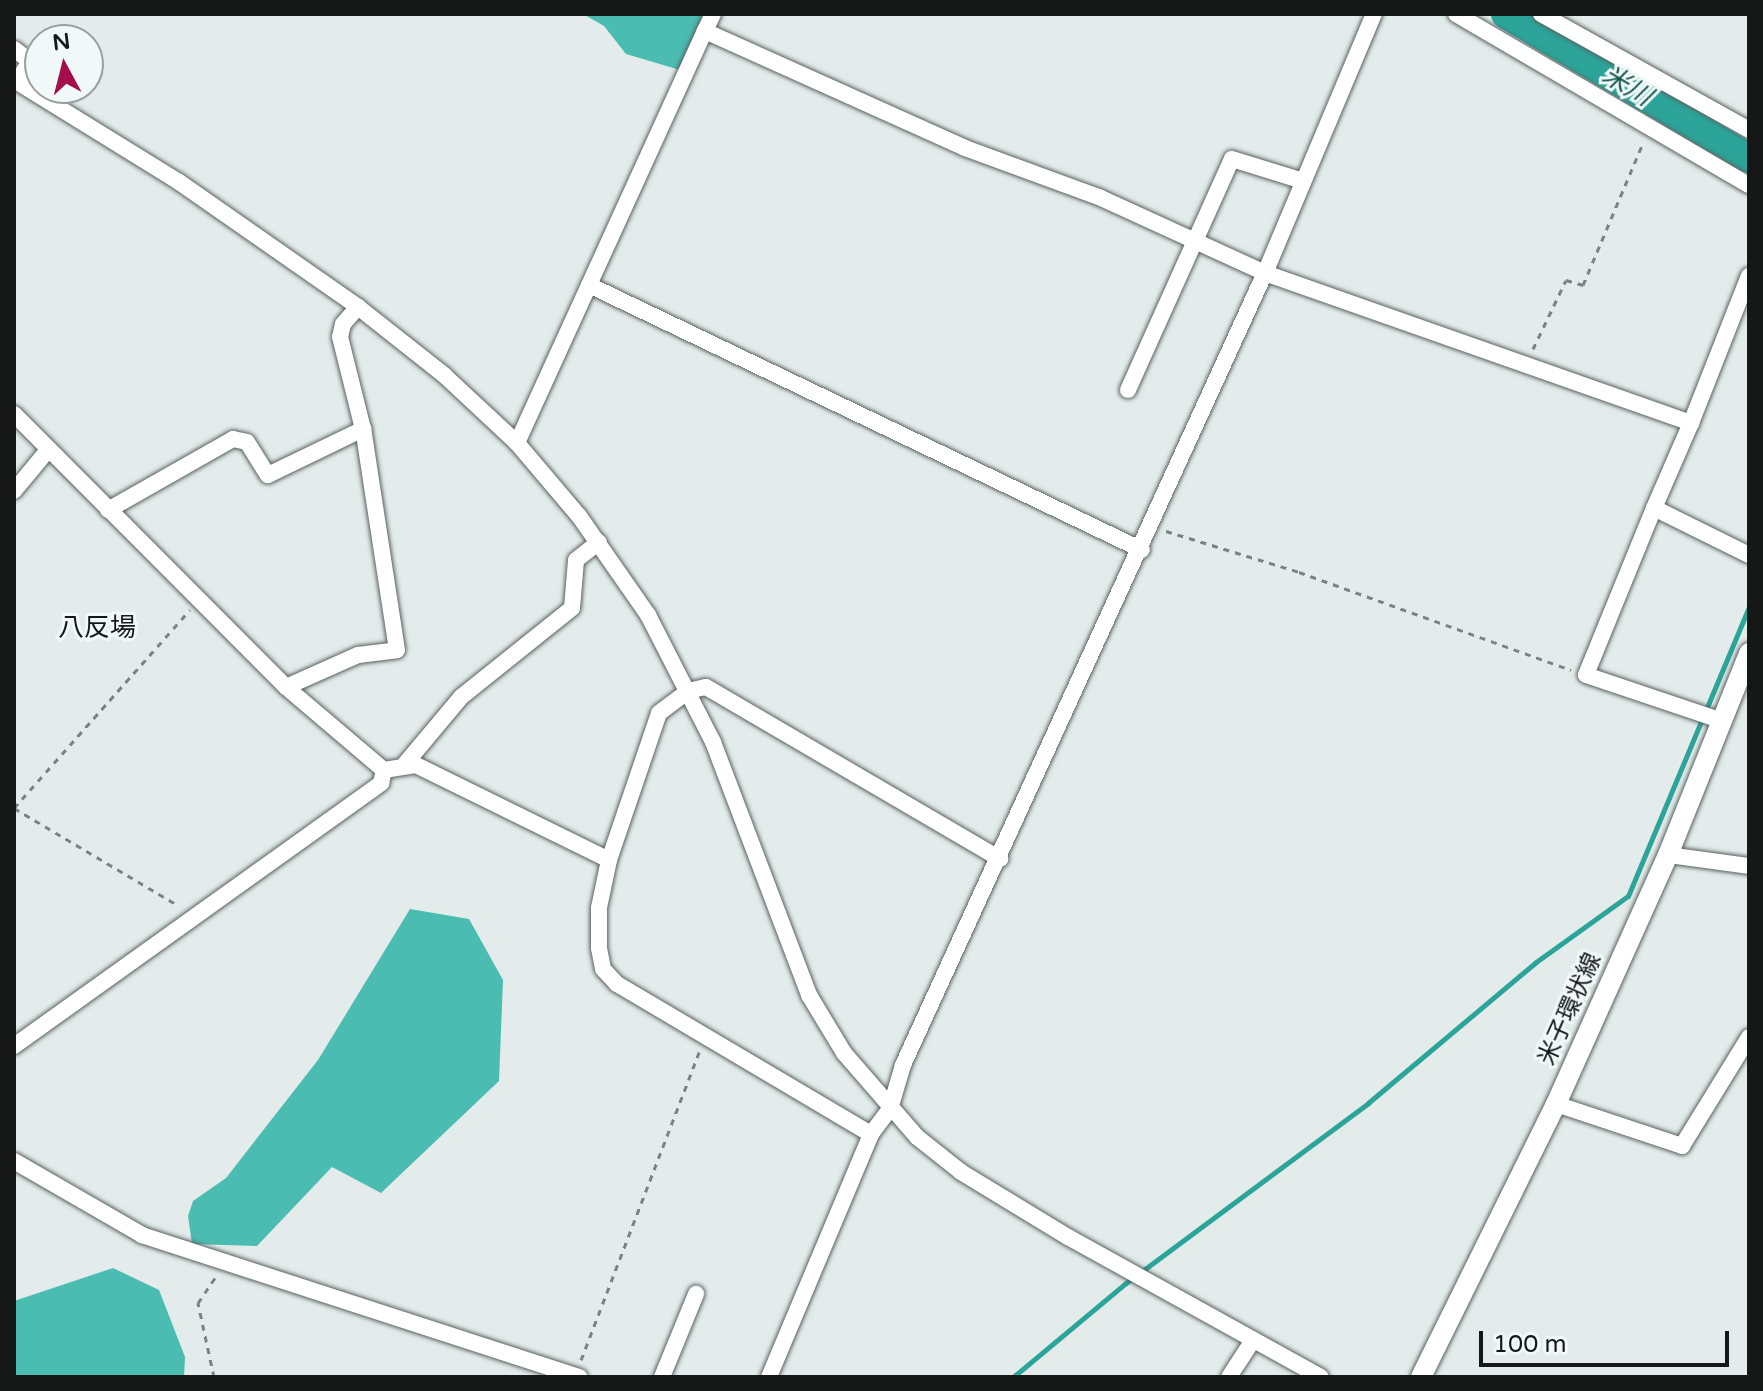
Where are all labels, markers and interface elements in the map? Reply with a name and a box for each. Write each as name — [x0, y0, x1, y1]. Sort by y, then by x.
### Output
north arrow — [24, 24, 104, 104]
text: N — [51, 28, 72, 56]
water label: 米川 — [1597, 59, 1657, 113]
district label: 八反場 — [58, 612, 136, 644]
street label: 米子環状線 — [1532, 948, 1608, 1070]
scale bar — [1483, 1315, 1733, 1365]
text: 100 m — [1493, 1330, 1567, 1359]

